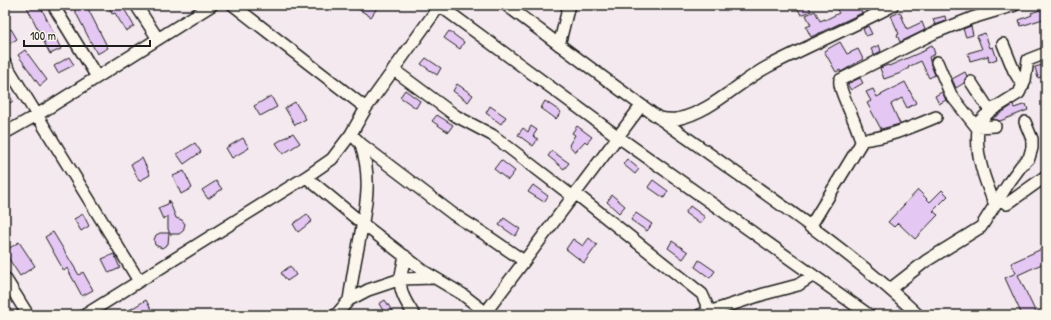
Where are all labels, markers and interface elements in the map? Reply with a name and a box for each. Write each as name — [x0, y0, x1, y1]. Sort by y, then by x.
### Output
scale bar — [24, 22, 150, 48]
text: 100 m — [30, 27, 56, 44]

